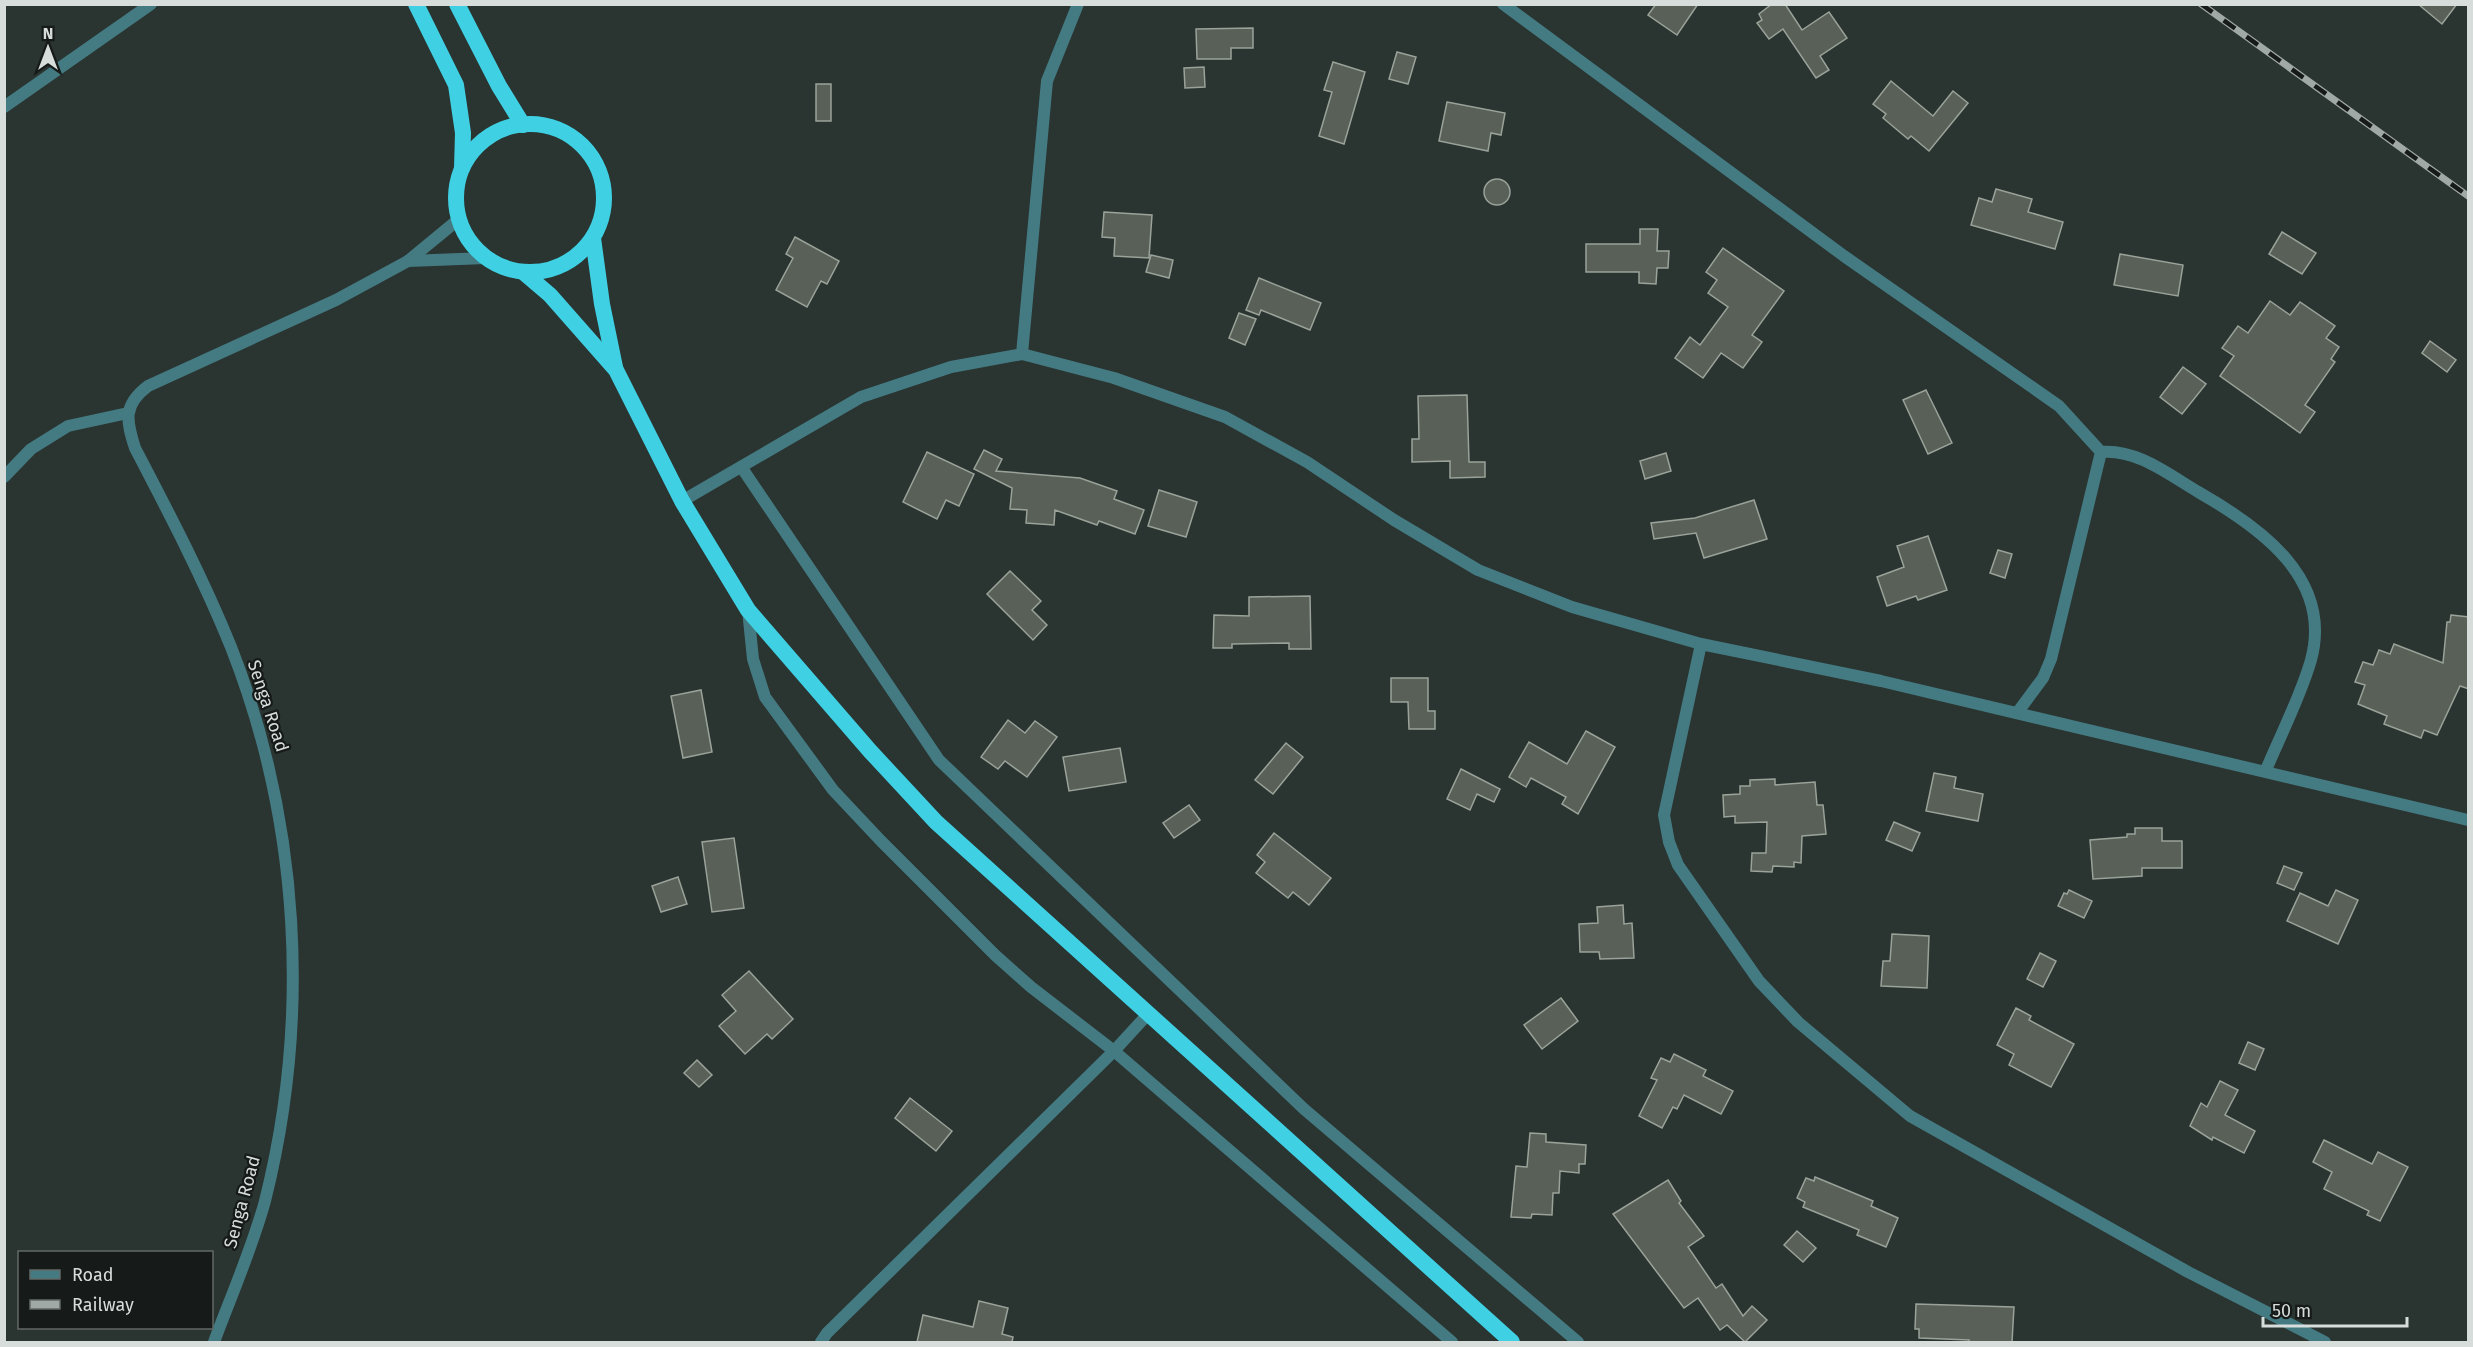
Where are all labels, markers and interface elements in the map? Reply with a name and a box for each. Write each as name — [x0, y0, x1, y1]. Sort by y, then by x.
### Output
north arrow — [18, 18, 78, 78]
text: N — [43, 24, 53, 43]
street label: Senga Road — [243, 657, 293, 755]
street label: Senga Road — [219, 1153, 265, 1251]
legend — [18, 1251, 213, 1329]
text: Road — [72, 1264, 114, 1286]
scale bar — [2263, 1290, 2407, 1328]
text: Railway — [72, 1294, 134, 1316]
text: 50 m — [2272, 1300, 2311, 1322]

